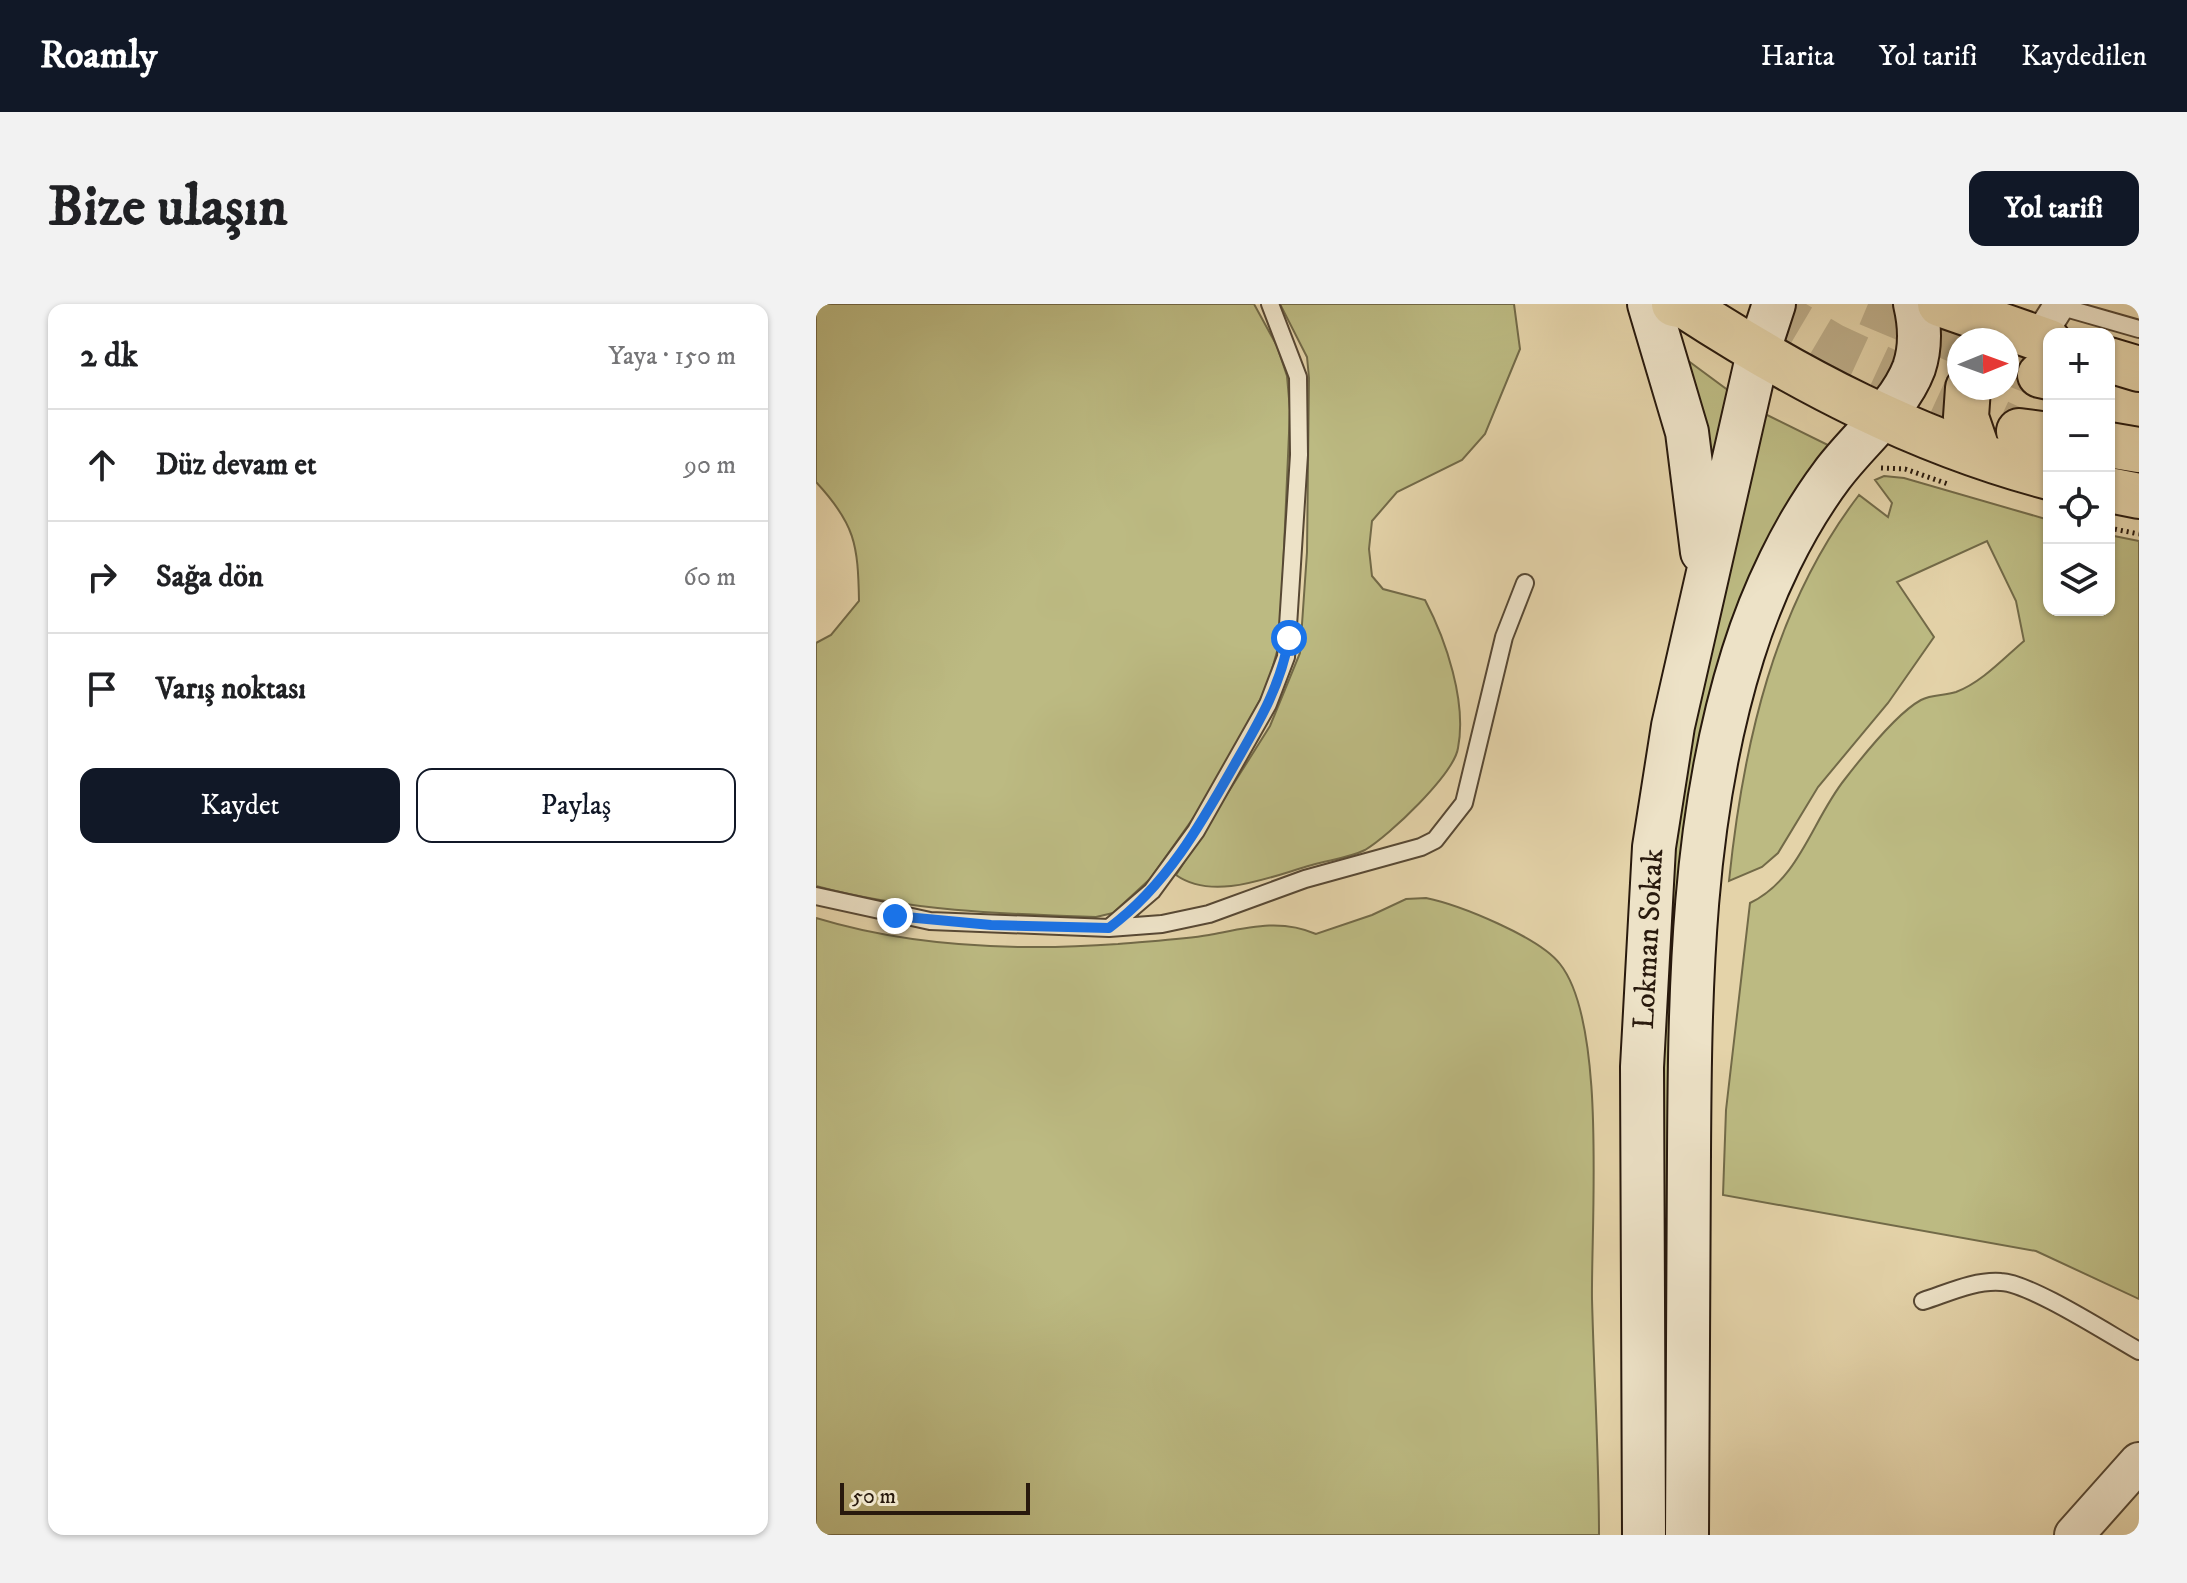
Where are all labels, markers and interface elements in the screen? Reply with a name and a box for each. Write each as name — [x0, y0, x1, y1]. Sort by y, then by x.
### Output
text: Roamly — [40, 32, 157, 80]
text: Harita — [1761, 39, 1835, 74]
text: Yol tarifi — [1879, 39, 1977, 74]
text: Kaydedilen — [2021, 39, 2147, 74]
button: Yol tarifi — [1969, 171, 2139, 246]
text: Bize ulaşın — [48, 173, 287, 243]
north arrow — [1947, 328, 2019, 400]
map controls — [2043, 328, 2115, 616]
button: + — [2043, 328, 2115, 400]
text: 2 dk — [80, 335, 138, 377]
text: Yaya · 150 m — [608, 340, 736, 373]
button: − — [2043, 400, 2115, 472]
icon: ahead — [80, 443, 124, 487]
text: Düz devam et — [156, 447, 317, 484]
text: 90 m — [684, 449, 736, 482]
button: locate — [2043, 472, 2115, 544]
button: layers — [2043, 544, 2115, 616]
icon: right — [80, 555, 124, 599]
text: Sağa dön — [156, 559, 264, 596]
text: 60 m — [683, 561, 736, 594]
route start — [1271, 620, 1307, 656]
icon: arrive — [80, 667, 124, 711]
text: Varış noktası — [156, 671, 306, 708]
button: Kaydet — [80, 768, 400, 843]
button: Paylaş — [416, 768, 736, 843]
street label: Lokman Sokak — [1626, 847, 1672, 1030]
route end — [877, 898, 913, 934]
scale bar — [840, 1479, 1030, 1515]
text: 50 m — [852, 1483, 896, 1510]

